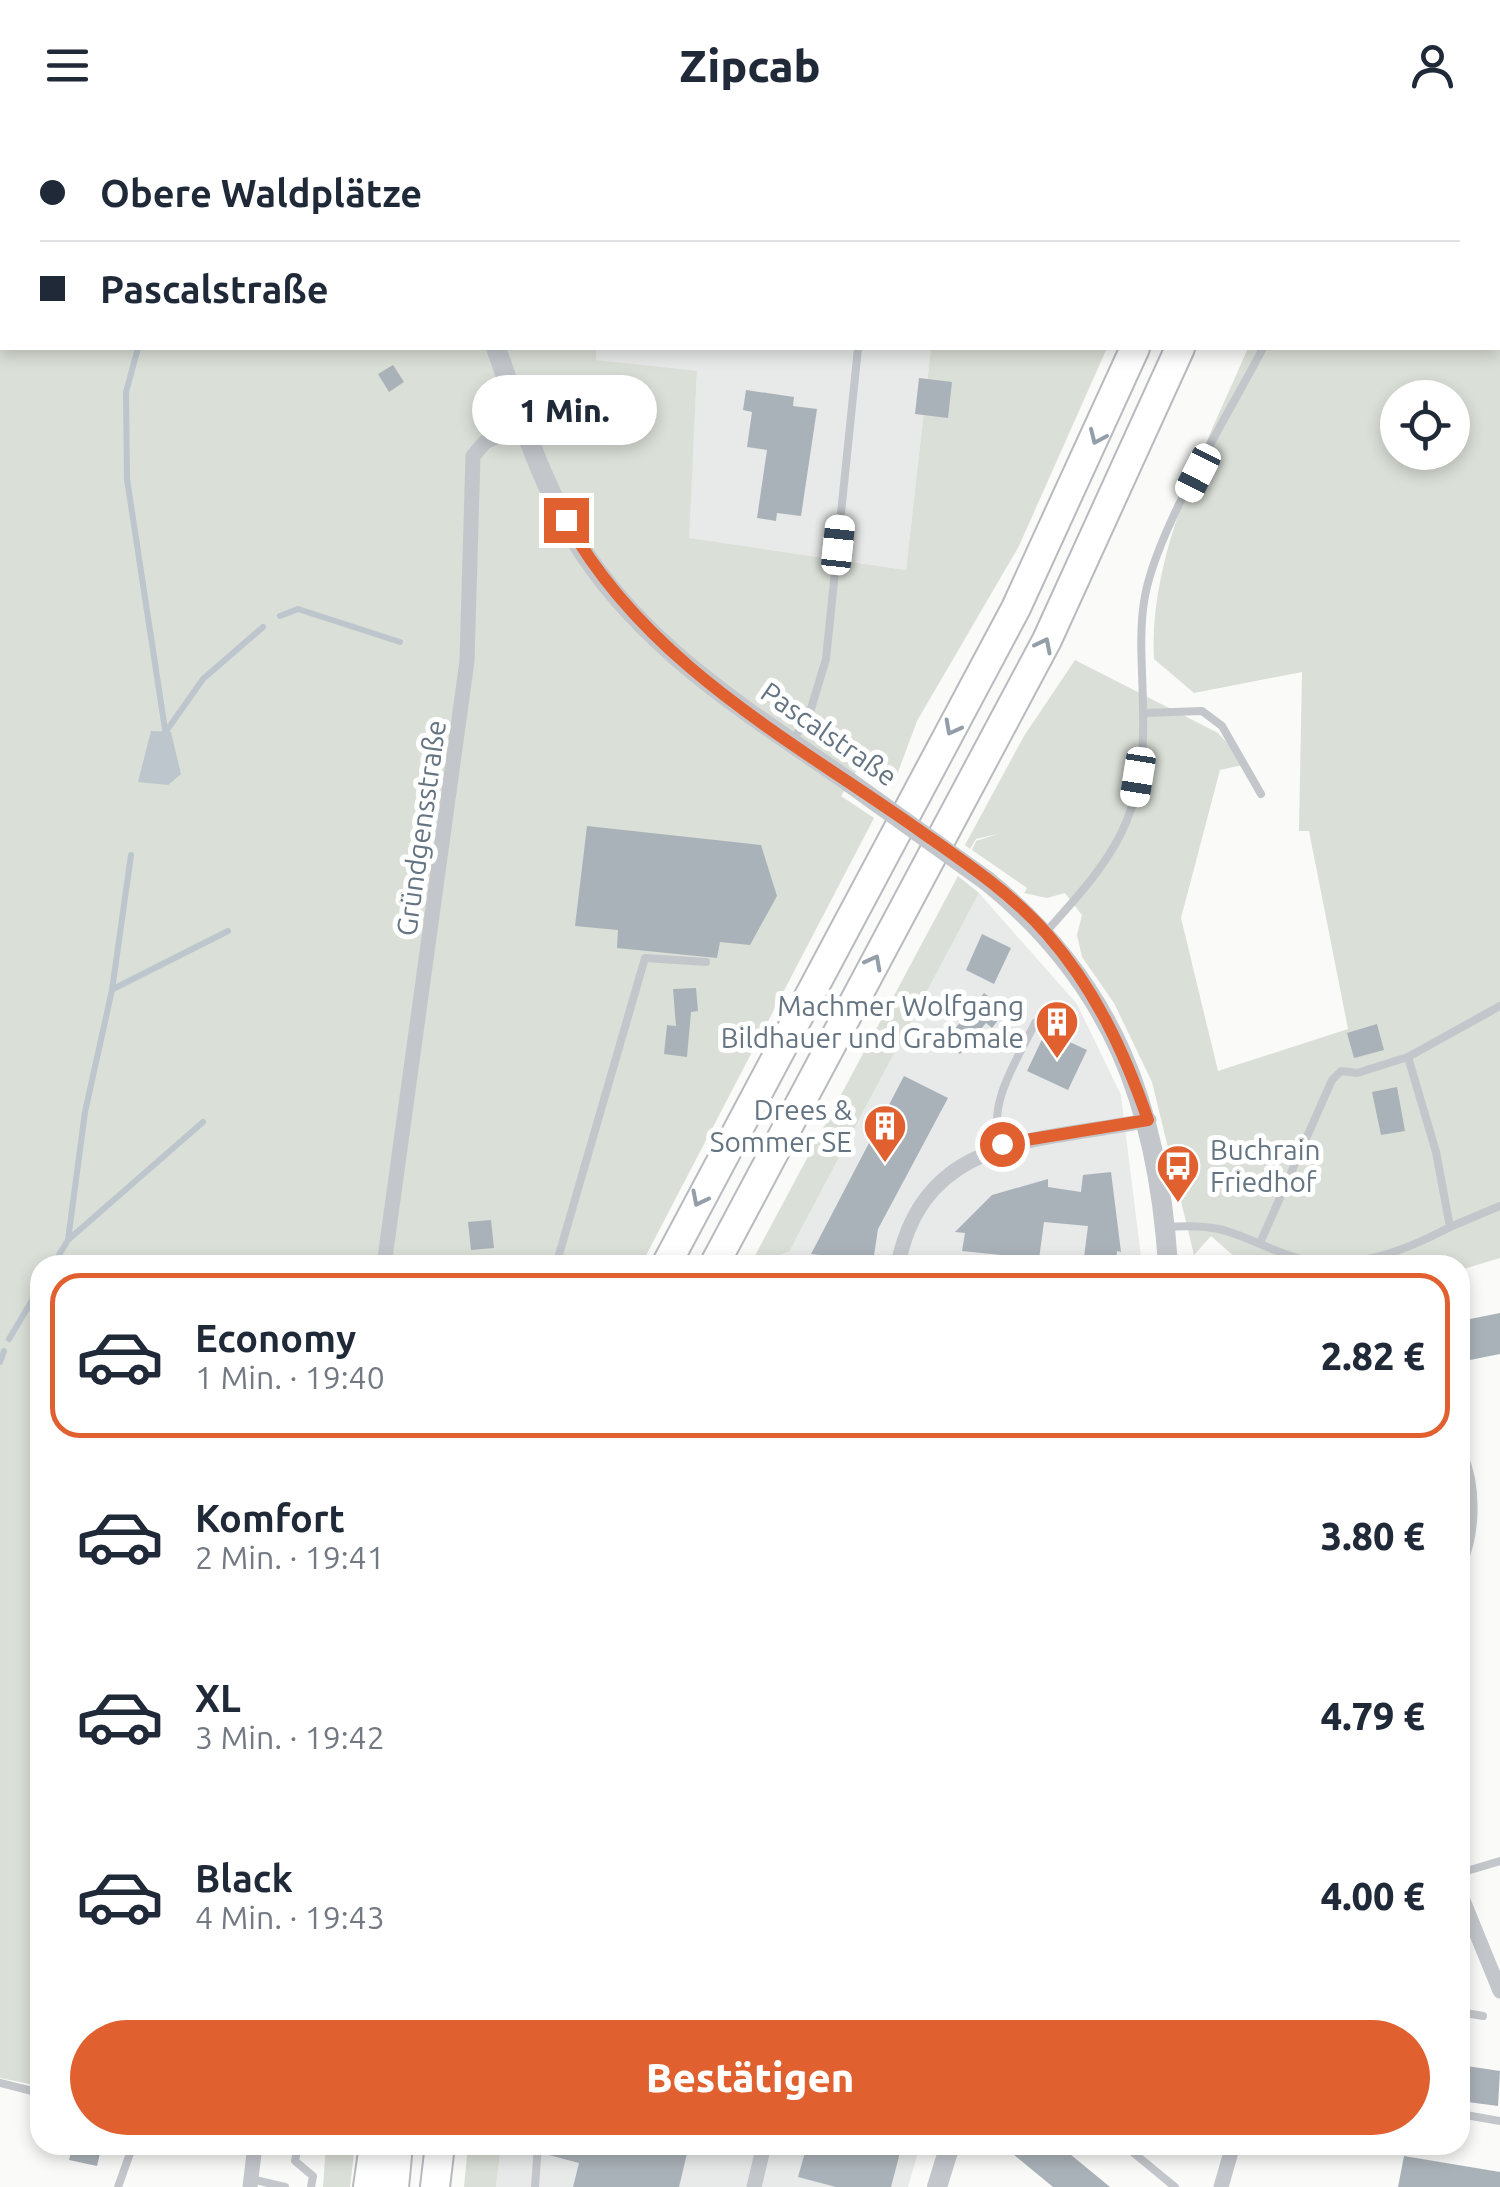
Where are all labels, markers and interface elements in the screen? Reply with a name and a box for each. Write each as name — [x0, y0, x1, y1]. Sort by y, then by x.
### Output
icon: menu — [40, 38, 95, 93]
icon: person — [1405, 38, 1460, 93]
text: Zipcab — [679, 40, 821, 91]
text: Obere Waldplätze — [100, 172, 422, 214]
text: Pascalstraße — [100, 268, 329, 310]
callout: 1 Min. — [474, 375, 658, 445]
map controls — [1380, 380, 1470, 470]
button: locate — [1380, 380, 1470, 470]
text: 1 Min. — [519, 392, 610, 428]
one-way arrow — [1089, 427, 1109, 445]
car — [1171, 439, 1225, 507]
route end — [544, 498, 589, 543]
car — [820, 514, 856, 576]
one-way arrow — [1032, 637, 1051, 655]
street label: Pascalstraße — [756, 676, 903, 792]
street label: Gründgensstraße — [390, 718, 451, 938]
one-way arrow — [945, 718, 965, 736]
car — [1118, 745, 1158, 809]
one-way arrow — [862, 955, 882, 973]
place label: Machmer Wolfgang Bildhauer und Grabmale — [721, 990, 1024, 1053]
building icon: Machmer Wolfgang Bildhauer und Grabmale — [1034, 999, 1080, 1060]
place label: Drees & Sommer SE — [710, 1094, 853, 1157]
building icon: Drees & Sommer SE — [862, 1103, 908, 1164]
route start — [980, 1122, 1025, 1167]
place label: Buchrain Friedhof — [1210, 1134, 1321, 1197]
bus stop icon: Buchrain Friedhof — [1155, 1143, 1201, 1204]
one-way arrow — [692, 1189, 711, 1207]
icon: car — [75, 1311, 165, 1401]
text: Economy — [195, 1317, 356, 1359]
text: 2.82 € — [1321, 1335, 1425, 1377]
text: 1 Min. · 19:40 — [195, 1359, 385, 1395]
icon: car — [75, 1491, 165, 1581]
text: Komfort — [195, 1497, 345, 1539]
text: 3.80 € — [1321, 1515, 1425, 1557]
text: 2 Min. · 19:41 — [195, 1539, 385, 1575]
icon: car — [75, 1671, 165, 1761]
text: XL — [195, 1677, 241, 1719]
text: 4.79 € — [1321, 1695, 1425, 1737]
text: 3 Min. · 19:42 — [195, 1719, 385, 1755]
icon: car — [75, 1851, 165, 1941]
text: Black — [195, 1857, 293, 1899]
text: 4.00 € — [1321, 1875, 1425, 1917]
text: 4 Min. · 19:43 — [195, 1899, 385, 1935]
button: Bestätigen — [70, 2020, 1430, 2135]

